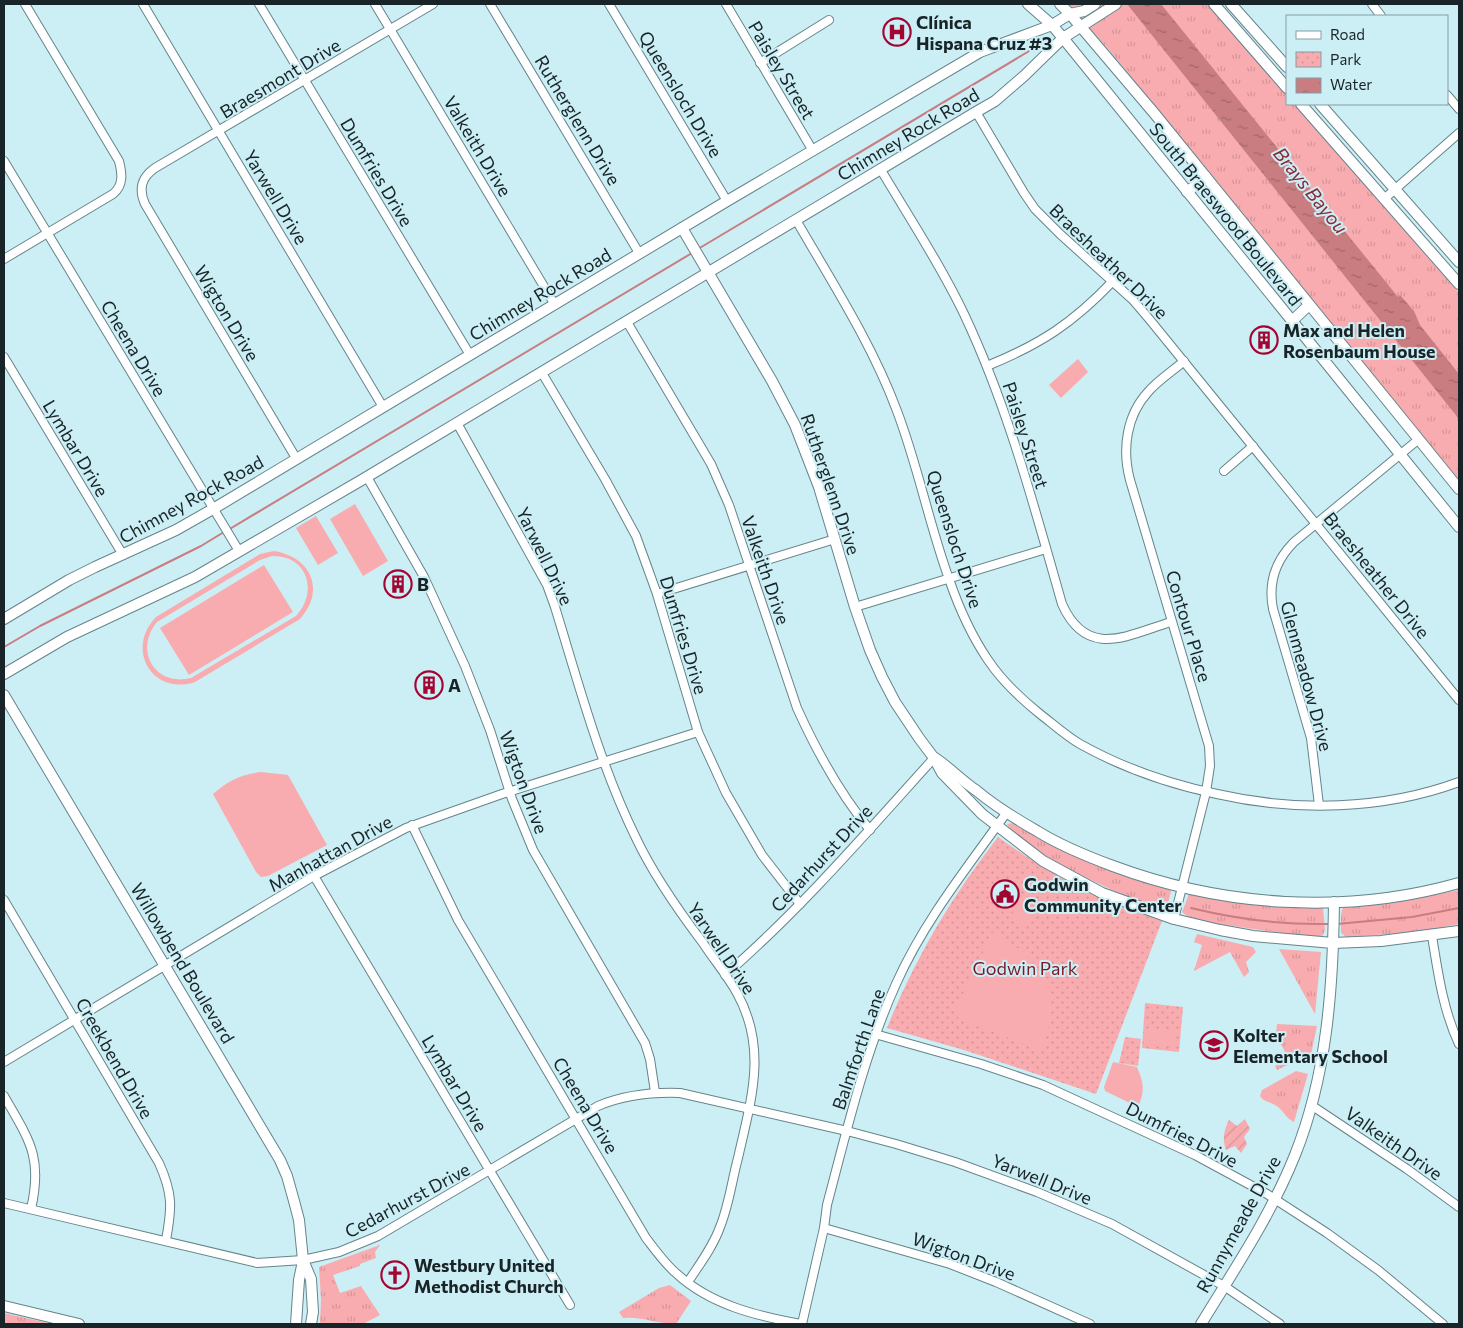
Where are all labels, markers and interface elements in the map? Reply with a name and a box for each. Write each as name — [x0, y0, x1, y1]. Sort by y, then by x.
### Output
place label: Clínica Hispana Cruz #3 — [916, 11, 1052, 54]
legend — [1286, 15, 1448, 105]
street label: Paisley Street — [744, 17, 820, 123]
hospital icon: Clínica Hispana Cruz #3 — [882, 17, 912, 47]
text: Road — [1330, 25, 1365, 43]
street label: Queensloch Drive — [635, 27, 727, 161]
street label: Braesmont Drive — [216, 33, 344, 123]
text: Park — [1330, 50, 1361, 68]
street label: Rutherglenn Drive — [531, 51, 625, 189]
text: Water — [1330, 75, 1372, 93]
street label: Chimney Rock Road — [833, 83, 983, 185]
street label: Valkeith Drive — [439, 92, 517, 200]
street label: Dumfries Drive — [336, 114, 418, 230]
street label: South Braeswood Boulevard — [1145, 118, 1307, 310]
water label: Brays Bayou — [1269, 142, 1353, 238]
street label: Yarwell Drive — [239, 146, 313, 248]
street label: Braesheather Drive — [1045, 199, 1173, 323]
street label: Chimney Rock Road — [465, 243, 615, 345]
street label: Wigton Drive — [190, 261, 264, 365]
street label: Cheena Drive — [97, 296, 171, 400]
place label: Max and Helen Rosenbaum House — [1283, 319, 1436, 362]
building icon: Max and Helen Rosenbaum House — [1249, 325, 1279, 355]
street label: Paisley Street — [998, 379, 1054, 491]
street label: Lymbar Drive — [38, 396, 114, 500]
street label: Rutherglenn Drive — [797, 411, 865, 557]
street label: Chimney Rock Road — [115, 450, 267, 548]
street label: Queensloch Drive — [922, 467, 988, 611]
street label: Yarwell Drive — [512, 503, 578, 609]
street label: Braesheather Drive — [1319, 507, 1435, 643]
street label: Valkeith Drive — [737, 513, 795, 627]
street label: Contour Place — [1162, 567, 1216, 685]
building icon: B — [383, 569, 413, 599]
place label: B — [417, 573, 429, 595]
street label: Dumfries Drive — [656, 573, 712, 697]
street label: Glenmeadow Drive — [1276, 599, 1338, 753]
building icon: A — [414, 670, 444, 700]
place label: A — [448, 674, 461, 696]
street label: Wigton Drive — [495, 727, 553, 837]
street label: Cedarhurst Drive — [766, 800, 876, 916]
street label: Manhattan Drive — [264, 810, 396, 896]
place label: Godwin Community Center — [1024, 873, 1182, 916]
street label: Willowbend Boulevard — [126, 879, 240, 1047]
public building icon: Godwin Community Center — [990, 879, 1020, 909]
street label: Yarwell Drive — [683, 898, 761, 998]
park label: Godwin Park — [973, 957, 1078, 979]
street label: Balmforth Lane — [827, 986, 889, 1112]
street label: Creekbend Drive — [72, 994, 158, 1122]
place label: Kolter Elementary School — [1233, 1024, 1388, 1067]
school or university icon: Kolter Elementary School — [1199, 1030, 1229, 1060]
street label: Lymbar Drive — [417, 1031, 493, 1135]
street label: Cheena Drive — [549, 1053, 623, 1157]
street label: Dumfries Drive — [1122, 1096, 1242, 1172]
street label: Valkeith Drive — [1341, 1101, 1447, 1185]
street label: Yarwell Drive — [989, 1149, 1095, 1209]
street label: Runnymeade Drive — [1191, 1152, 1285, 1296]
street label: Cedarhurst Drive — [341, 1158, 473, 1242]
street label: Wigton Drive — [909, 1227, 1019, 1285]
place label: Westbury United Methodist Church — [414, 1254, 564, 1297]
church icon: Westbury United Methodist Church — [380, 1260, 410, 1290]

